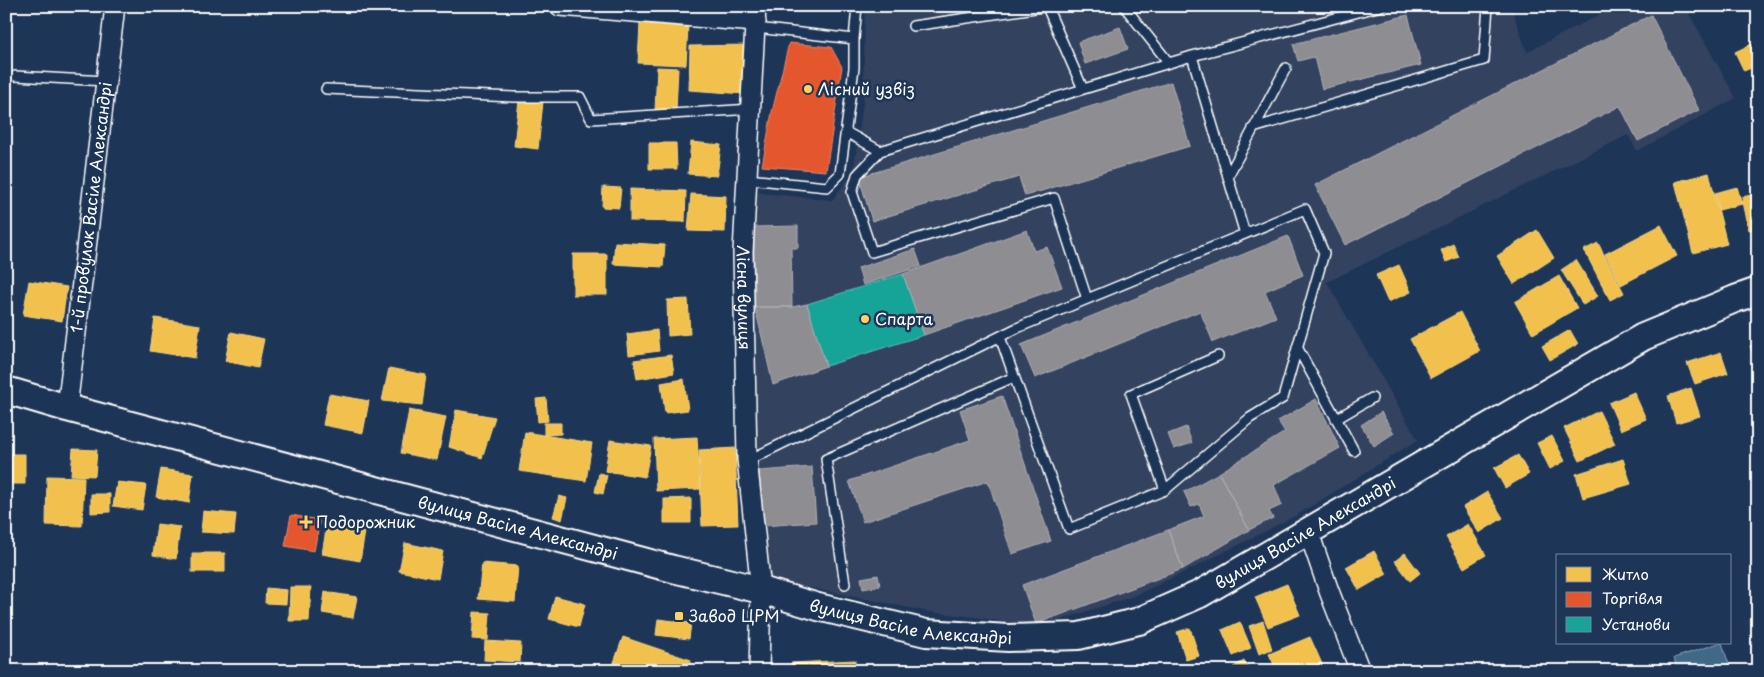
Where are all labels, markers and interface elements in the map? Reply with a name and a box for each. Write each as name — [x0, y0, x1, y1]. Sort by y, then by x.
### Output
place label: Лісний узвіз — [818, 76, 915, 100]
street label: 1-й провулок Васіле Александрі — [63, 80, 117, 334]
marker: Лісний узвіз — [802, 83, 814, 95]
street label: Лісна вулиця — [732, 245, 758, 350]
place label: Спарта — [875, 306, 933, 330]
marker: Спарта — [859, 313, 871, 325]
street label: вулиця Васіле Александрі — [1210, 470, 1400, 594]
street label: вулиця Васіле Александрі — [416, 489, 621, 565]
place label: Подорожник — [316, 509, 416, 533]
marker: Подорожник — [300, 516, 312, 528]
legend — [1556, 554, 1732, 644]
text: Житло — [1602, 562, 1649, 585]
text: Торгівля — [1602, 586, 1663, 609]
street label: вулиця Васіле Александрі — [807, 592, 1012, 649]
place label: Завод ЦРМ — [689, 603, 780, 627]
marker: Завод ЦРМ — [673, 610, 685, 622]
text: Установи — [1602, 612, 1670, 635]

